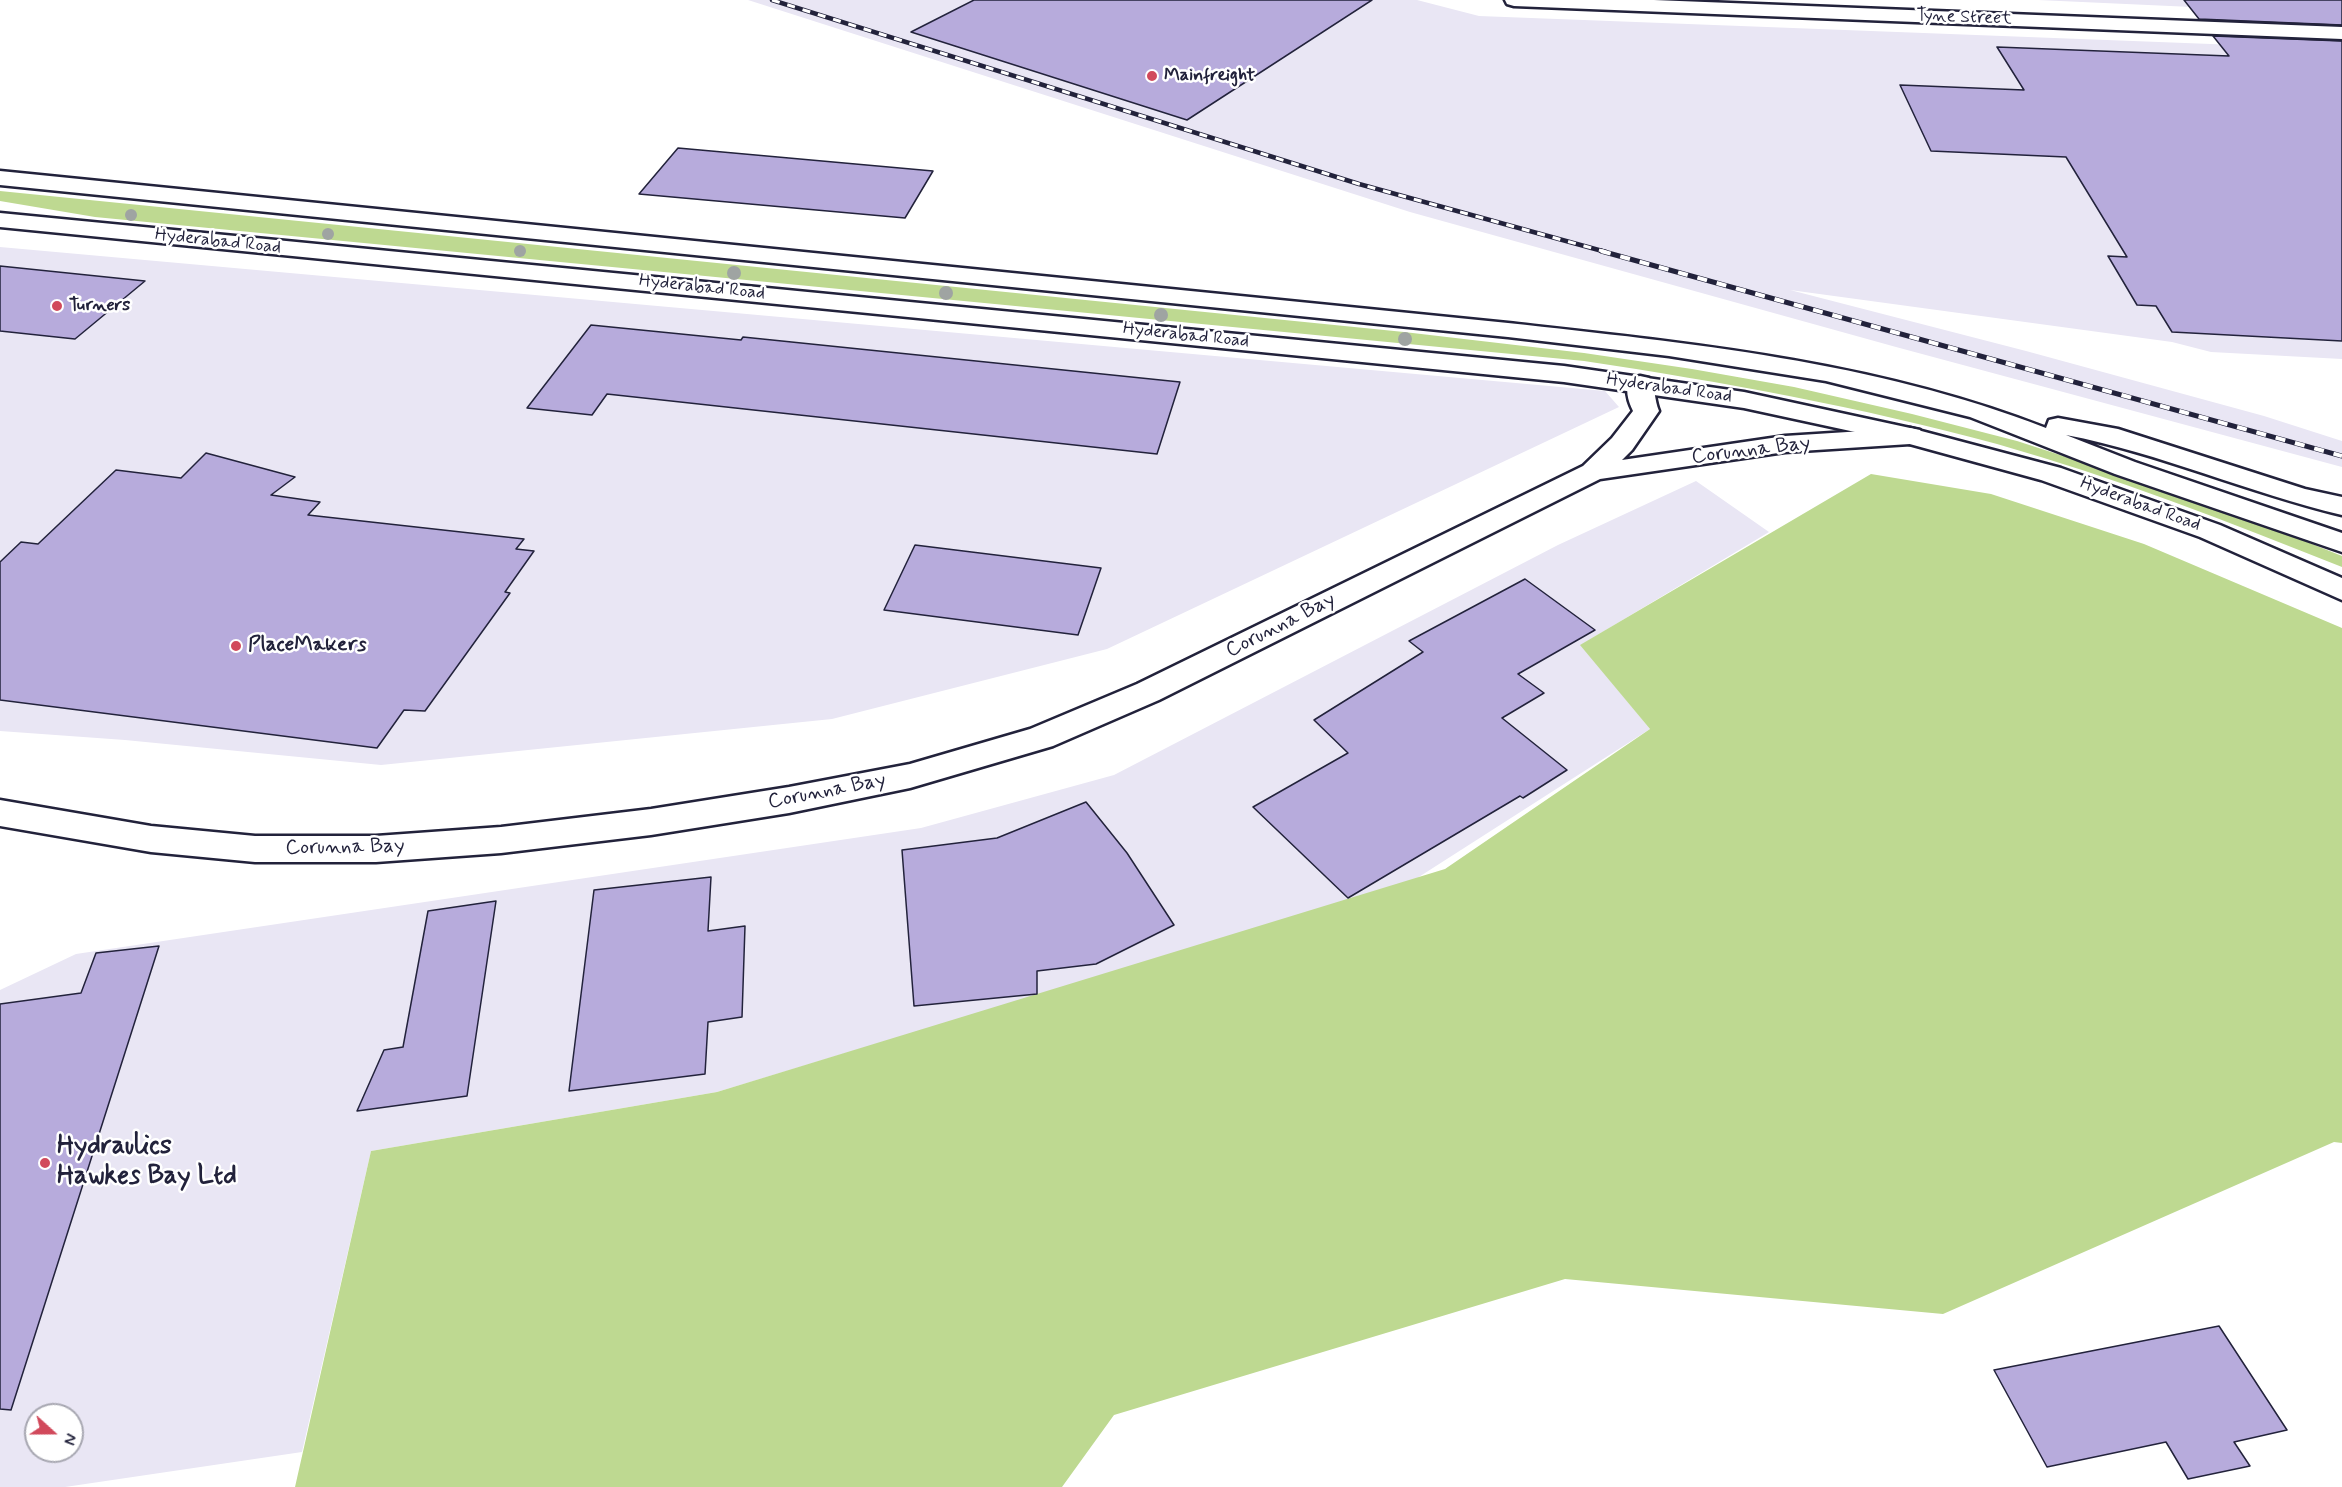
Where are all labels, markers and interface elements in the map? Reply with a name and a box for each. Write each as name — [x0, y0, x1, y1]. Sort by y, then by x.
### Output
street label: Tyne Street — [1916, 6, 2012, 30]
place label: Mainfreight — [1164, 65, 1255, 87]
marker: Mainfreight — [1145, 69, 1159, 83]
street label: Hyderabad Road — [154, 225, 282, 259]
street label: Hyderabad Road — [638, 271, 766, 305]
place label: Turners — [69, 295, 130, 317]
marker: Turners — [50, 299, 64, 313]
street label: Hyderabad Road — [1122, 319, 1250, 353]
street label: Hyderabad Road — [1605, 369, 1733, 409]
street label: Corunna Bay — [1690, 431, 1812, 471]
street label: Hyderabad Road — [2077, 473, 2203, 537]
street label: Corunna Bay — [1222, 588, 1340, 664]
place label: PlaceMakers — [248, 633, 366, 659]
marker: PlaceMakers — [229, 639, 243, 653]
street label: Corunna Bay — [766, 768, 888, 816]
street label: Corunna Bay — [285, 834, 405, 862]
place label: Hydraulics Hawkes Bay Ltd — [57, 1132, 237, 1194]
marker: Hydraulics Hawkes Bay Ltd — [38, 1156, 52, 1170]
north arrow — [24, 1403, 84, 1463]
text: N — [58, 1430, 81, 1448]

